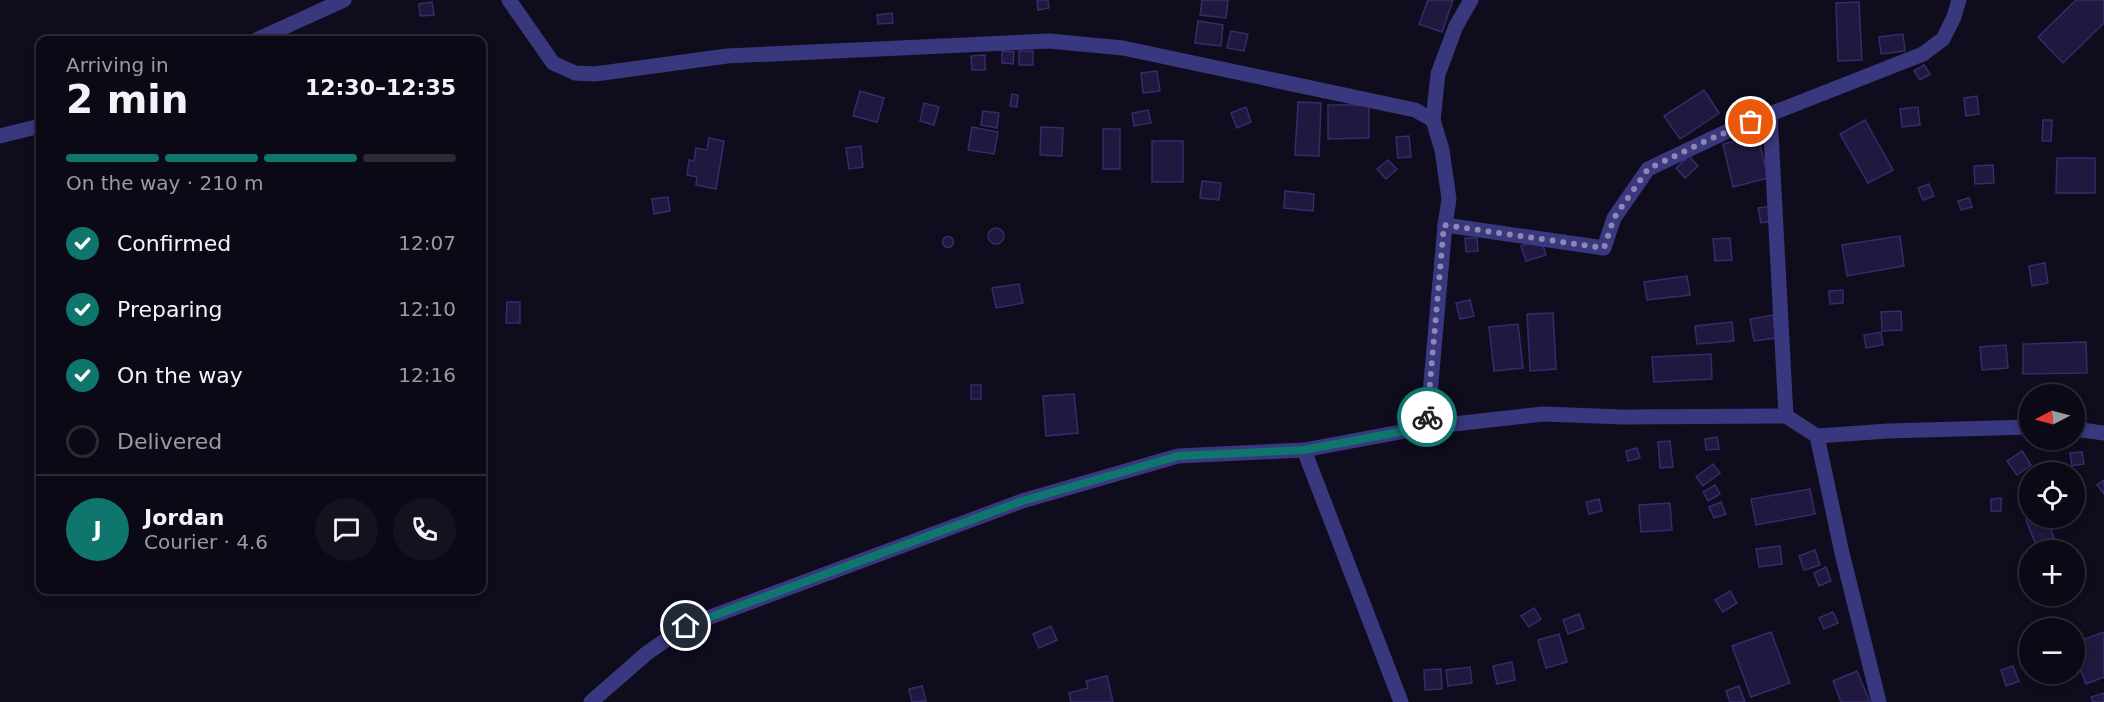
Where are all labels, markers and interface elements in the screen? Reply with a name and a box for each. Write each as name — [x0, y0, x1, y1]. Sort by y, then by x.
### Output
text: Arriving in — [66, 53, 169, 77]
text: 12:30–12:35 — [305, 75, 456, 100]
text: 2 min — [66, 77, 188, 122]
pin — [1725, 96, 1776, 147]
icon: bag — [1734, 105, 1767, 138]
text: On the way · 210 m — [66, 171, 264, 195]
icon: check — [66, 227, 99, 260]
text: Confirmed — [117, 231, 231, 256]
text: 12:07 — [398, 231, 456, 255]
icon: check — [66, 293, 99, 326]
text: Preparing — [117, 297, 223, 322]
text: 12:10 — [398, 297, 456, 321]
icon: check — [66, 359, 99, 392]
text: On the way — [117, 363, 243, 388]
text: 12:16 — [398, 363, 456, 387]
north arrow — [2019, 384, 2085, 450]
map controls — [2019, 384, 2085, 684]
courier — [1397, 387, 1457, 447]
icon: bike — [1411, 401, 1444, 434]
text: Delivered — [117, 429, 222, 454]
button: locate — [2019, 462, 2085, 528]
button: chat — [315, 498, 378, 561]
button: phone — [393, 498, 456, 561]
text: Jordan — [144, 505, 224, 530]
text: J — [93, 517, 102, 542]
text: Courier · 4.6 — [144, 530, 268, 554]
button: + — [2019, 540, 2085, 606]
pin — [660, 600, 711, 651]
icon: home — [669, 609, 702, 642]
button: − — [2019, 618, 2085, 684]

